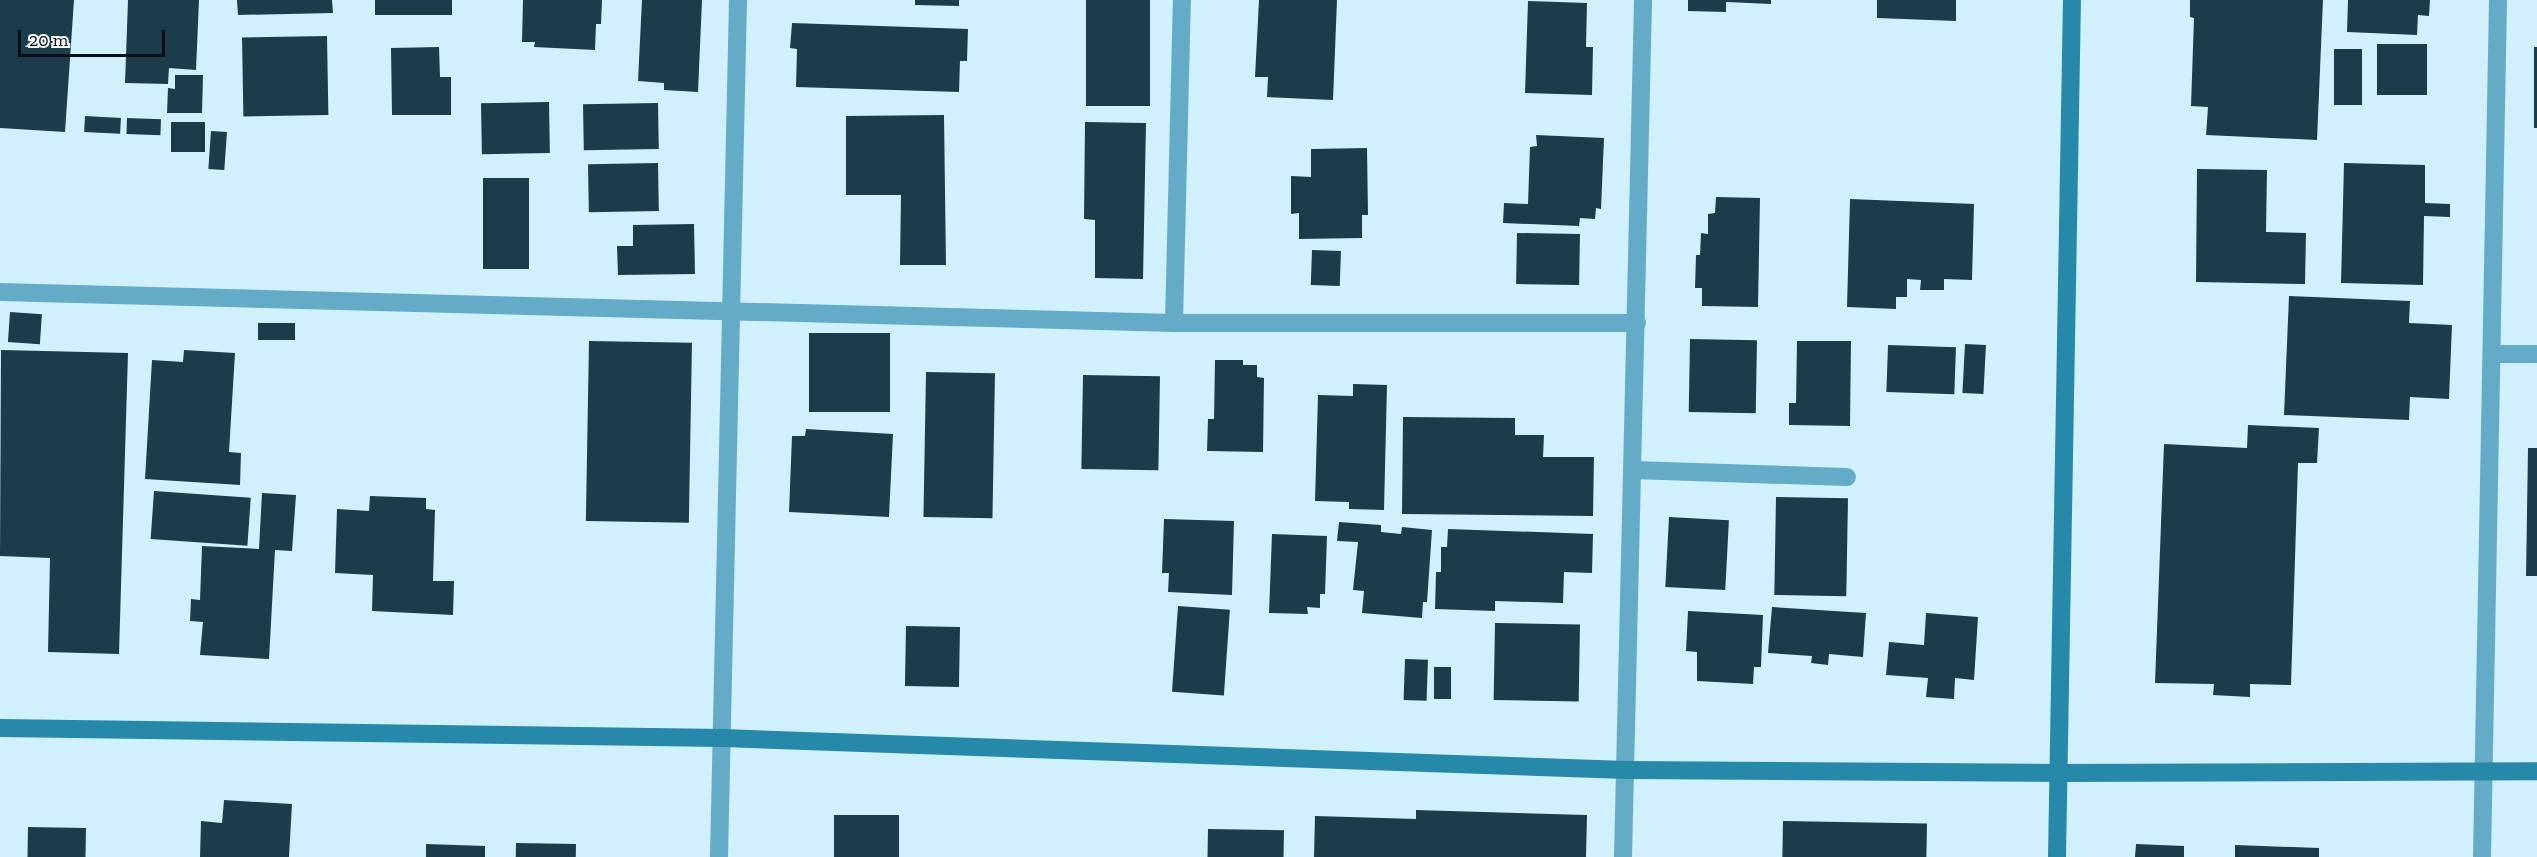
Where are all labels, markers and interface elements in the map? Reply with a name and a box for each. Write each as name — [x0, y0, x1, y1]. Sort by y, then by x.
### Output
scale bar — [21, 18, 168, 56]
text: 20 m — [29, 29, 68, 51]

